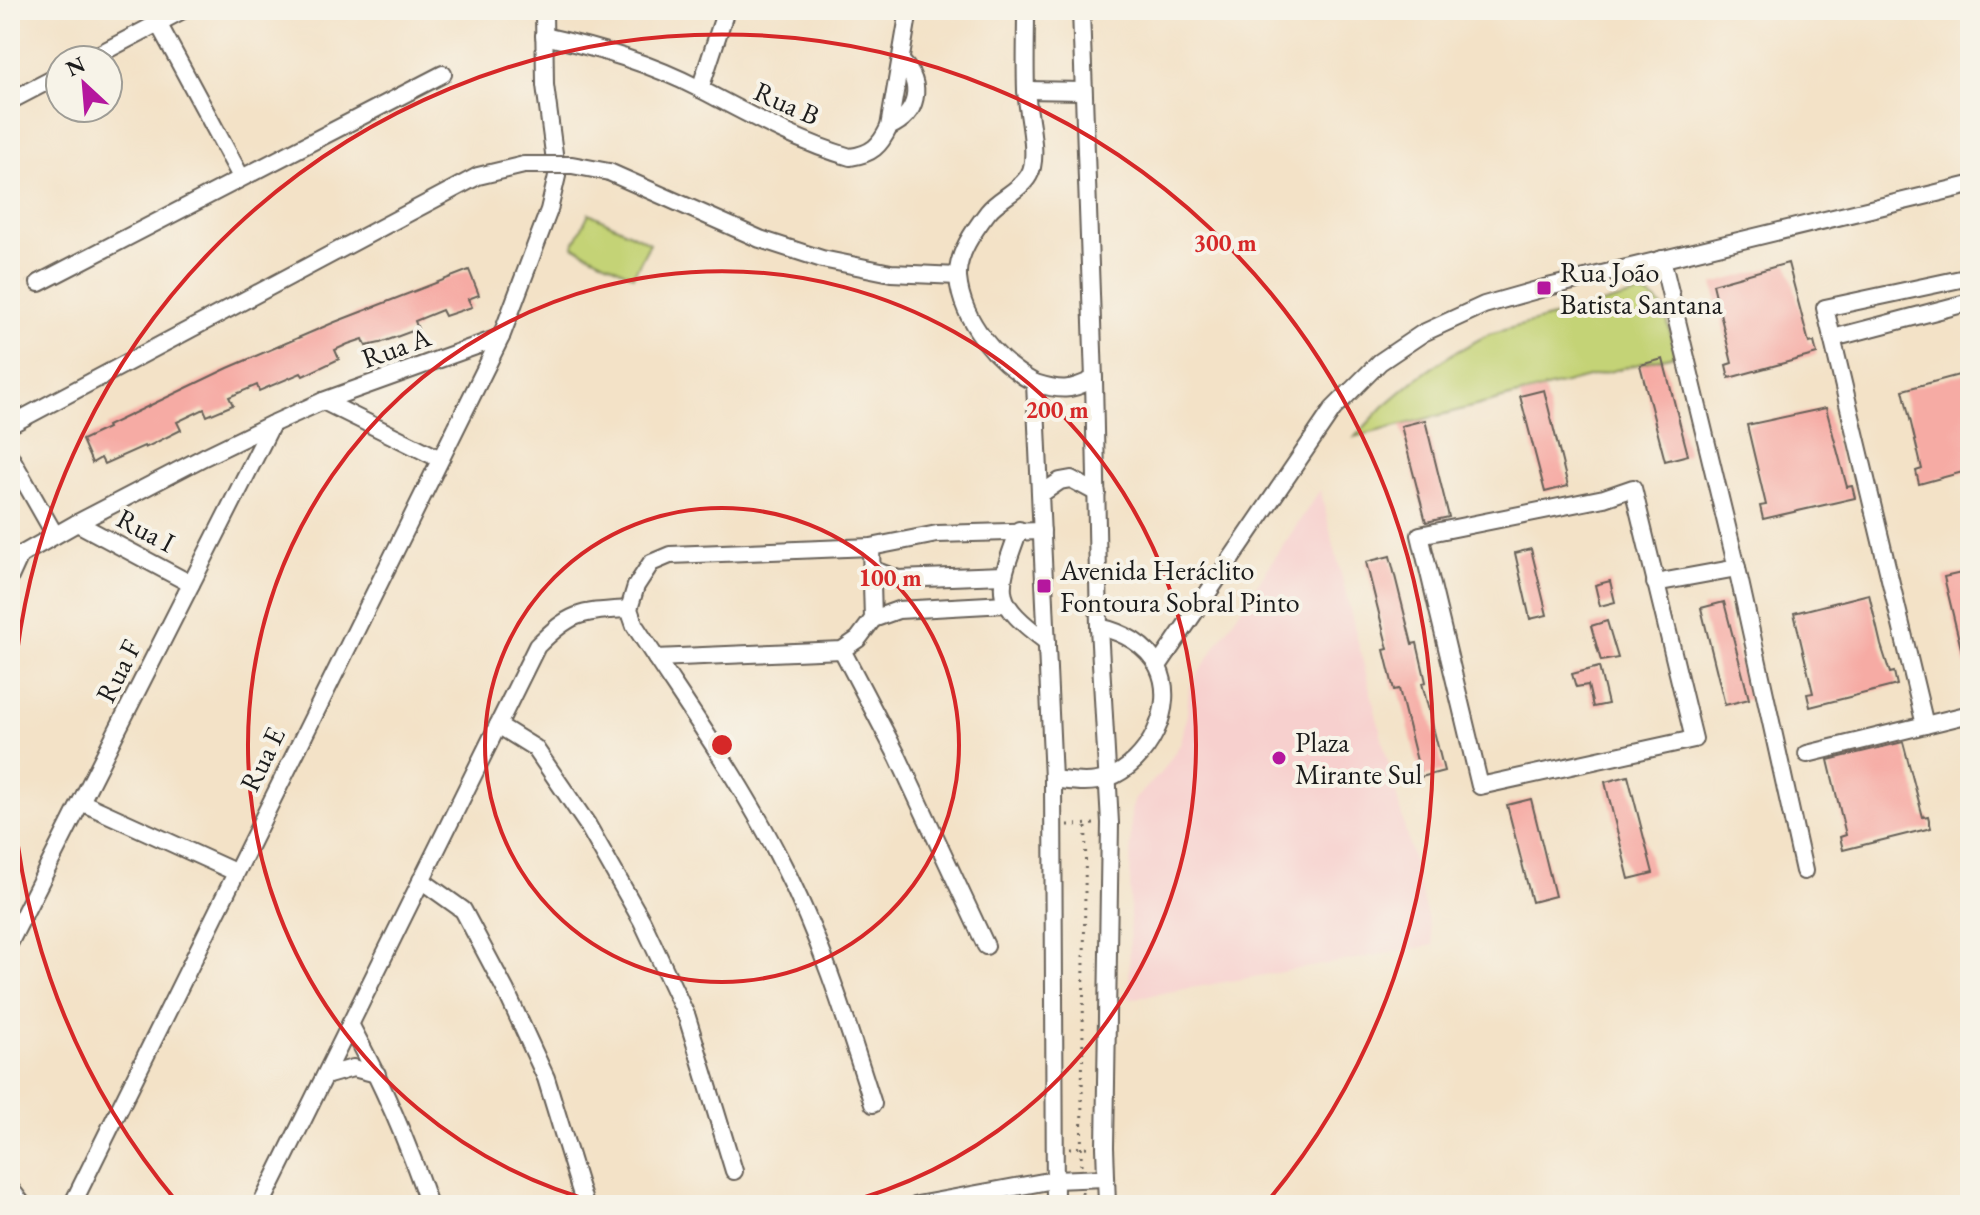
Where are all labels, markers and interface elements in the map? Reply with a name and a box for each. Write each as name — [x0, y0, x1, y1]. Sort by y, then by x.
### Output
north arrow — [44, 44, 124, 124]
text: N — [61, 49, 90, 83]
street label: Rua B — [749, 73, 825, 133]
text: 300 m — [1193, 227, 1257, 258]
place label: Rua João Batista Santana — [1560, 254, 1724, 322]
marker: Rua João Batista Santana — [1535, 279, 1553, 297]
street label: Rua A — [357, 318, 436, 376]
text: 200 m — [1025, 394, 1089, 425]
street label: Rua I — [111, 500, 182, 560]
place label: Avenida Heráclito Fontoura Sobral Pinto — [1059, 552, 1300, 620]
text: 100 m — [858, 562, 922, 593]
marker: Avenida Heráclito Fontoura Sobral Pinto — [1035, 577, 1053, 595]
street label: Rua F — [87, 633, 149, 709]
street label: Rua E — [231, 721, 293, 797]
place label: Plaza Mirante Sul — [1295, 724, 1422, 792]
centre of rings — [708, 731, 736, 759]
marker: Plaza Mirante Sul — [1270, 749, 1288, 767]

